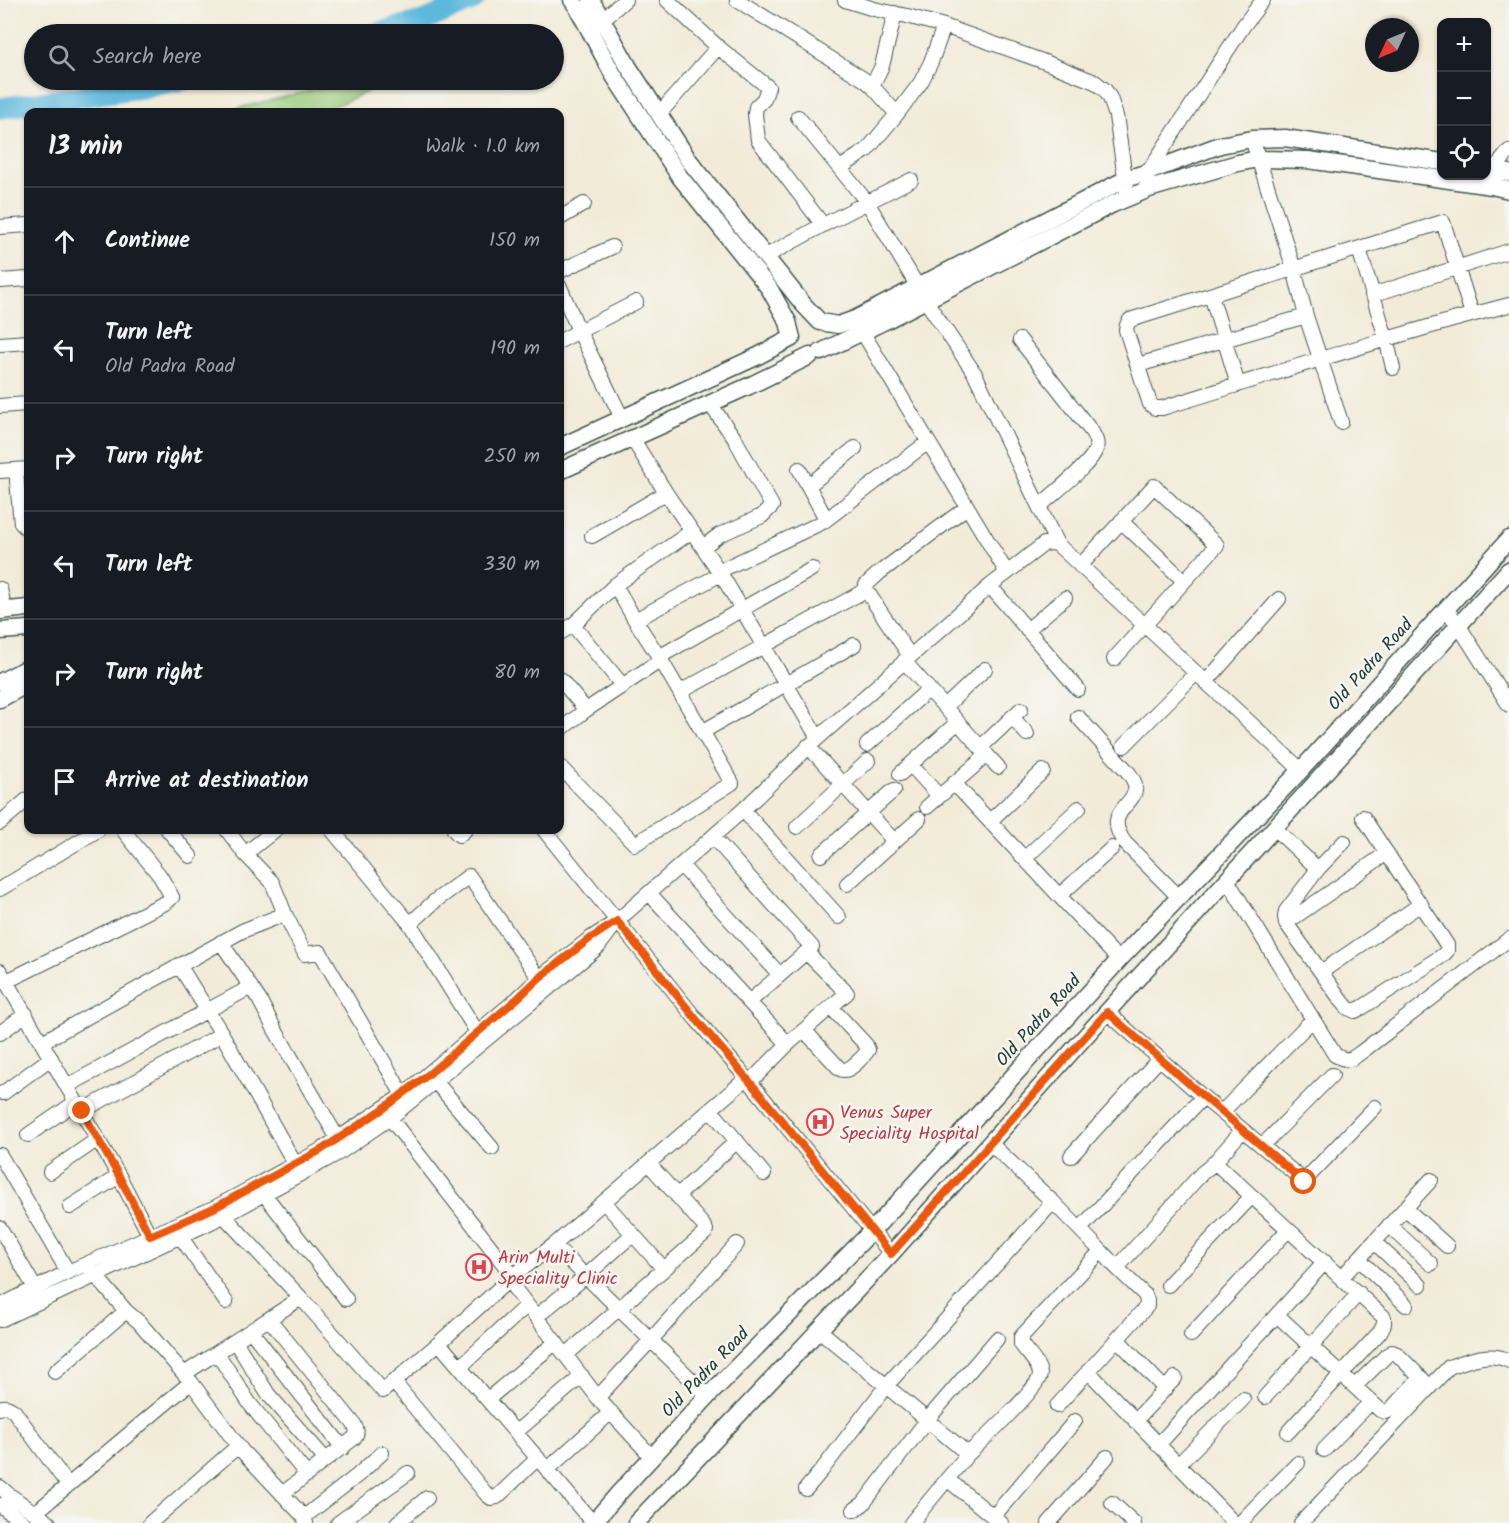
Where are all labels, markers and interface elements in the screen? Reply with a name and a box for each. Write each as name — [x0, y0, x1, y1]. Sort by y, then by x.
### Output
north arrow — [1365, 18, 1419, 72]
map controls — [1437, 18, 1491, 180]
button: + — [1437, 18, 1491, 72]
search box — [24, 24, 564, 90]
text: Search here — [93, 40, 201, 75]
icon: search — [45, 41, 78, 74]
button: − — [1437, 72, 1491, 126]
text: 13 min — [48, 126, 123, 168]
button: locate — [1437, 126, 1491, 180]
text: Walk · 1.0 km — [426, 131, 540, 163]
text: Continue — [105, 224, 190, 259]
icon: ahead — [48, 225, 81, 258]
text: 150 m — [489, 225, 540, 257]
text: Turn left — [105, 316, 192, 351]
icon: left — [48, 333, 81, 366]
text: 190 m — [490, 333, 540, 365]
text: Old Padra Road — [105, 351, 235, 383]
text: Turn right — [105, 440, 203, 475]
icon: right — [48, 441, 81, 474]
text: 250 m — [484, 441, 540, 473]
text: Turn left — [105, 548, 192, 583]
icon: left — [48, 549, 81, 582]
text: 330 m — [483, 549, 540, 581]
street label: Old Padra Road — [1321, 611, 1422, 718]
text: Turn right — [105, 656, 203, 691]
icon: right — [48, 657, 81, 690]
text: 80 m — [494, 657, 540, 689]
text: Arrive at destination — [105, 764, 308, 799]
icon: arrive — [48, 765, 81, 798]
street label: Old Padra Road — [989, 967, 1090, 1074]
route end — [68, 1097, 94, 1123]
place label: Venus Super Speciality Hospital — [840, 1099, 979, 1149]
hospital icon: Venus Super Speciality Hospital — [805, 1107, 835, 1137]
route start — [1290, 1168, 1316, 1194]
place label: Arin Multi Speciality Clinic — [498, 1244, 618, 1294]
hospital icon: Arin Multi Speciality Clinic — [464, 1252, 494, 1282]
street label: Old Padra Road — [655, 1320, 758, 1425]

